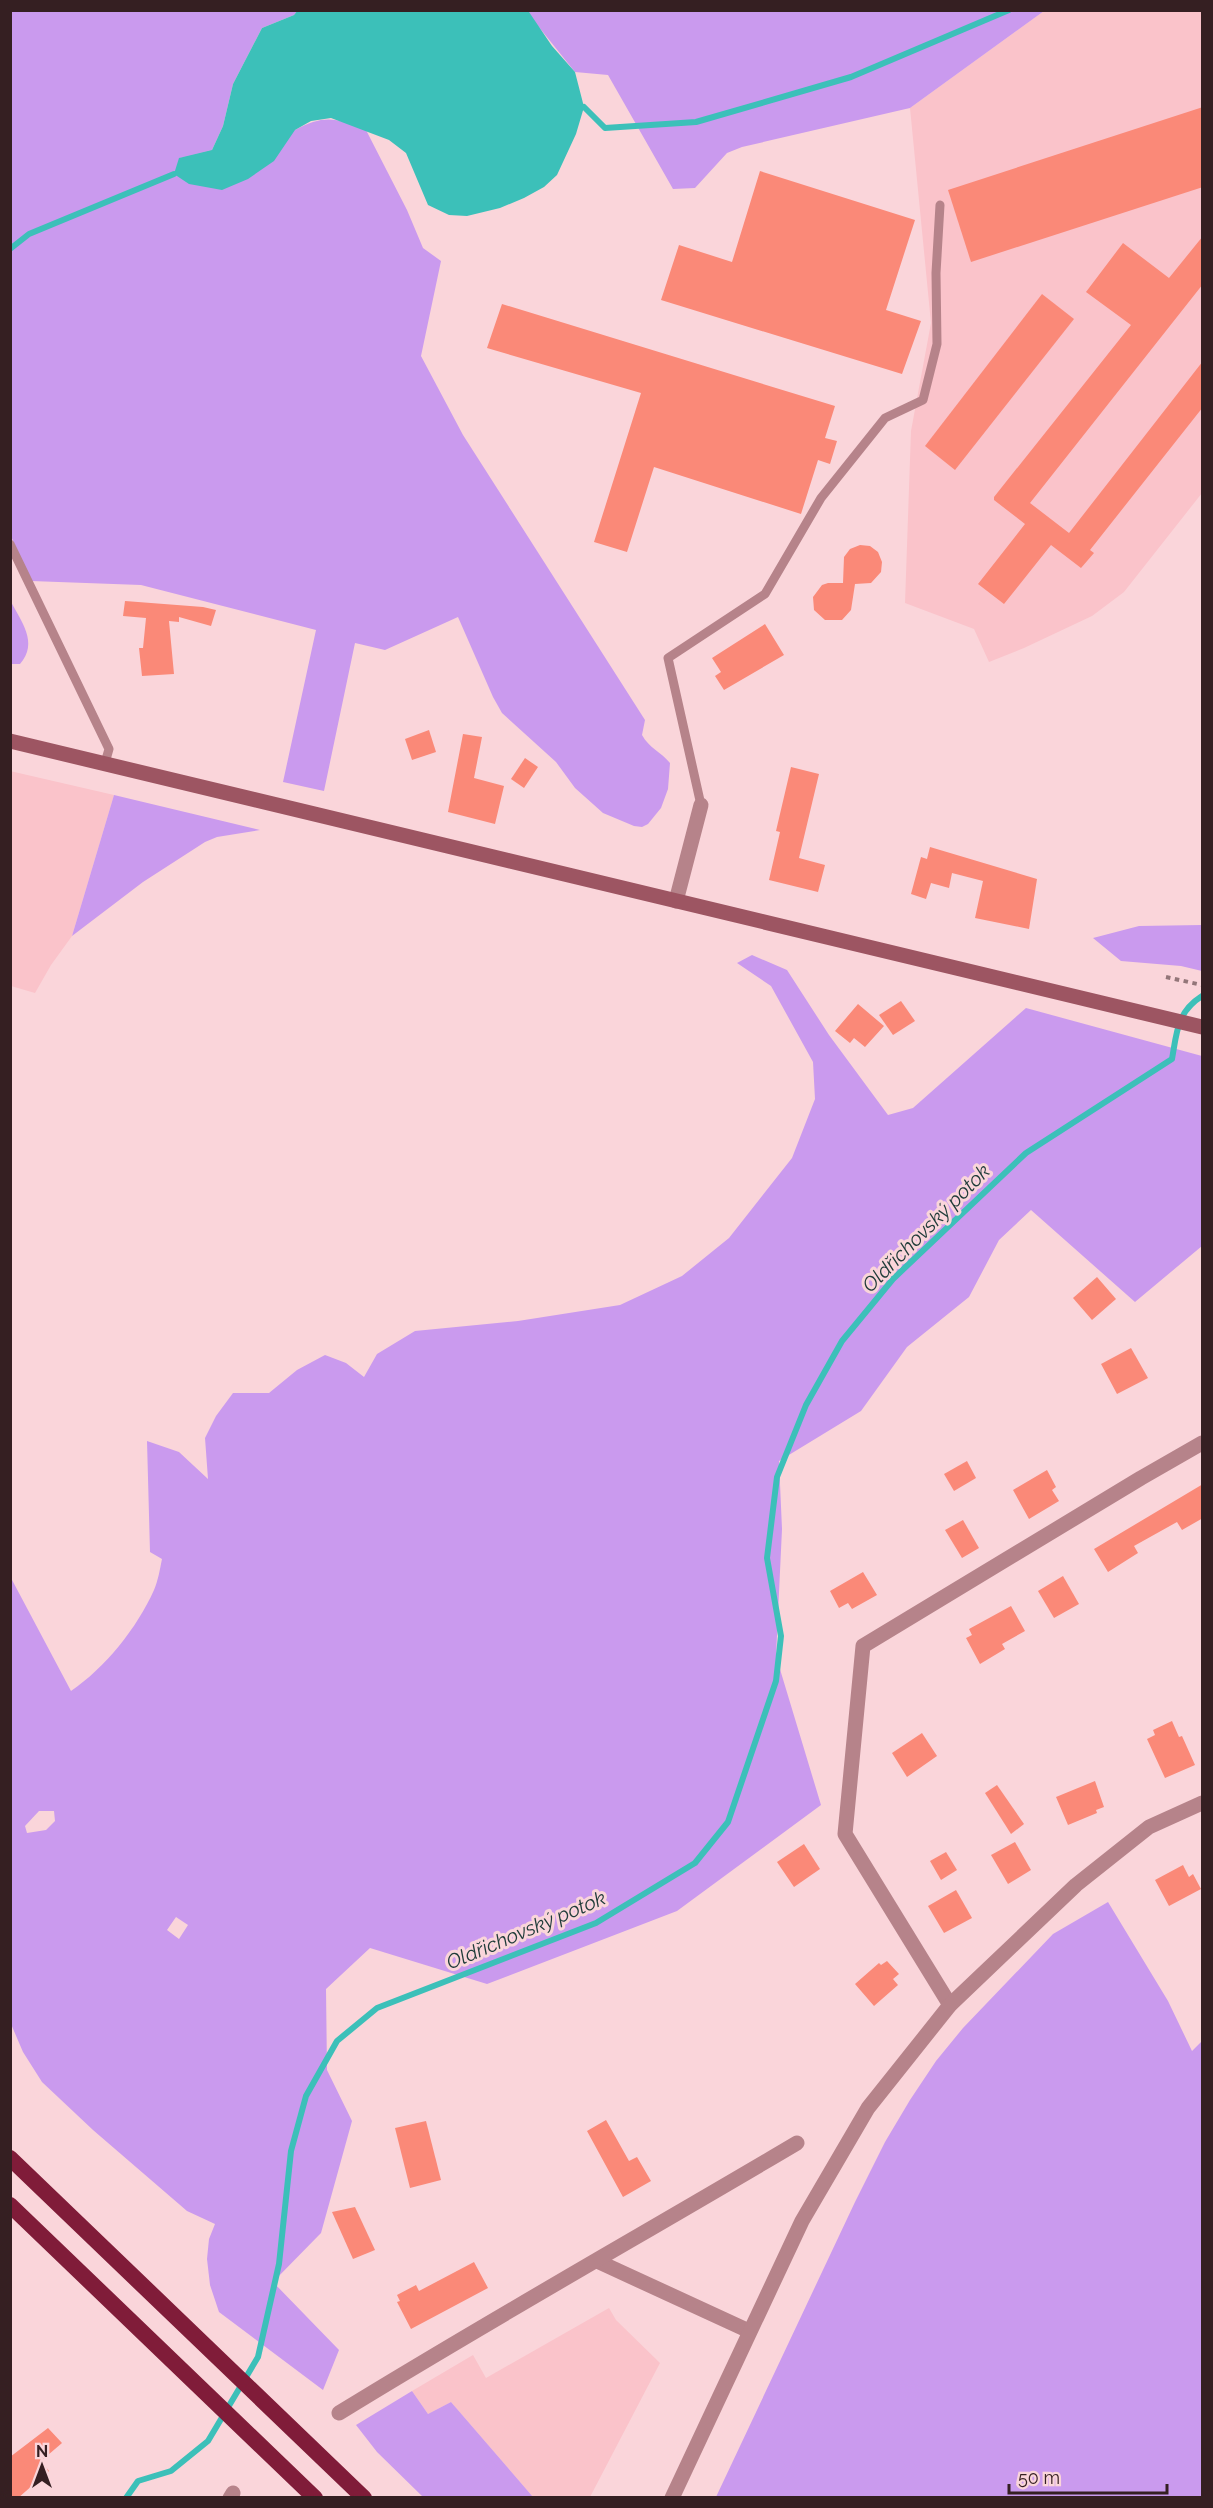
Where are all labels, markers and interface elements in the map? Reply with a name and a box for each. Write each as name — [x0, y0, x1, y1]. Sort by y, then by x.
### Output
water label: Oldřichovský potok — [857, 1159, 995, 1297]
water label: Oldřichovský potok — [443, 1885, 610, 1974]
north arrow — [12, 2436, 72, 2496]
text: N — [36, 2442, 48, 2461]
scale bar — [1009, 2457, 1166, 2495]
text: 50 m — [1018, 2467, 1060, 2488]

